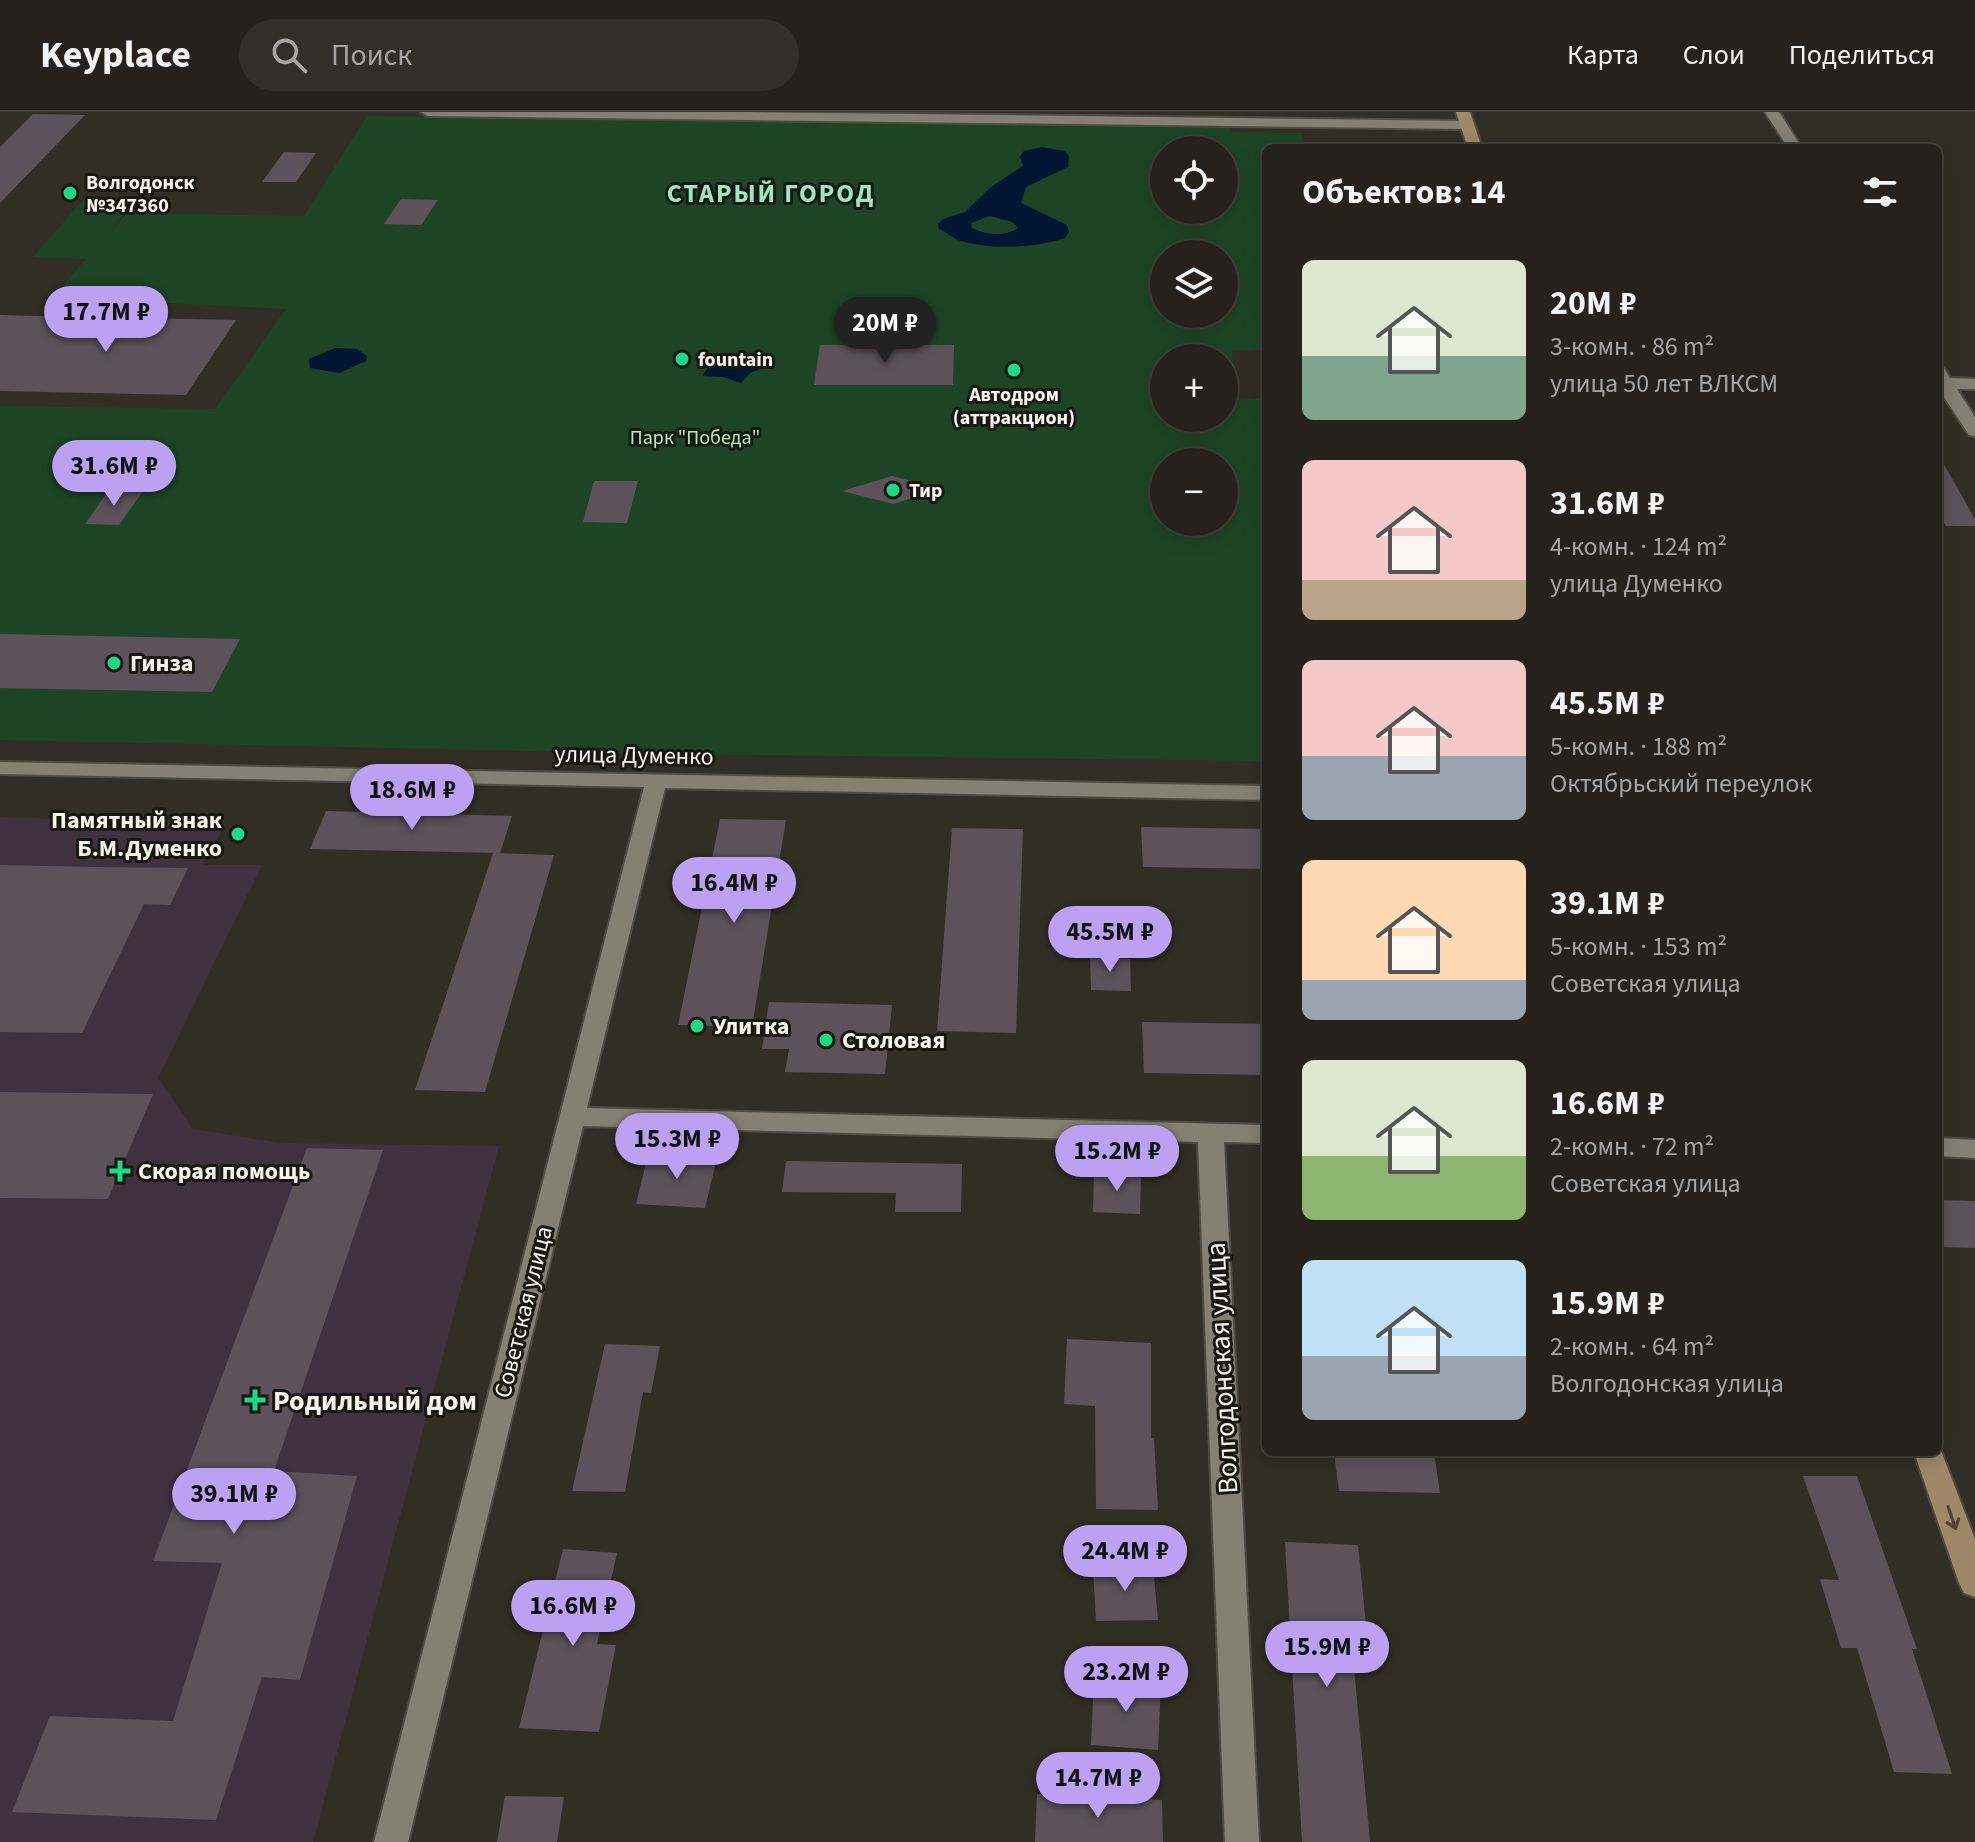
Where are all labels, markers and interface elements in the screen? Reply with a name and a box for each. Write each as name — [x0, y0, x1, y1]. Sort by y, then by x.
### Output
search box — [239, 19, 799, 91]
text: Keyplace — [40, 28, 191, 82]
icon: search — [267, 33, 311, 77]
text: Поиск — [331, 34, 412, 77]
text: Карта — [1567, 35, 1639, 75]
text: Слои — [1683, 35, 1745, 75]
text: Поделиться — [1789, 35, 1935, 75]
map controls — [1150, 136, 1238, 536]
button: locate — [1150, 136, 1238, 224]
text: Объектов: 14 — [1302, 168, 1505, 217]
place label: Волгодонск №347360 — [86, 169, 194, 220]
icon: filters — [1858, 170, 1902, 214]
district label: СТАРЫЙ ГОРОД — [667, 175, 875, 212]
marker: Волгодонск №347360 — [61, 184, 79, 202]
button: layers — [1150, 240, 1238, 328]
text: 20M ₽ — [1550, 279, 1637, 328]
pin: 17.7M ₽ — [32, 286, 180, 354]
icon: home — [1366, 292, 1462, 388]
text: 17.7M ₽ — [62, 293, 150, 330]
pin: 20M ₽ — [829, 297, 941, 365]
text: 20M ₽ — [852, 304, 918, 341]
text: 3-комн. · 86 m² — [1550, 328, 1714, 365]
button: + — [1150, 344, 1238, 432]
place label: fountain — [698, 346, 773, 374]
marker: fountain — [673, 350, 691, 368]
marker: Автодром (аттракцион) — [1005, 361, 1023, 379]
text: улица 50 лет ВЛКСМ — [1550, 365, 1778, 402]
place label: Автодром (аттракцион) — [953, 381, 1075, 432]
park label: Парк "Победа" — [630, 424, 760, 452]
pin: 31.6M ₽ — [40, 440, 188, 508]
text: 31.6M ₽ — [70, 447, 158, 484]
button: − — [1150, 448, 1238, 536]
place label: Тир — [909, 477, 942, 505]
text: 31.6M ₽ — [1550, 479, 1665, 528]
marker: Тир — [884, 481, 902, 499]
icon: home — [1366, 492, 1462, 588]
text: 4-комн. · 124 m² — [1550, 528, 1727, 565]
text: улица Думенко — [1550, 565, 1723, 602]
place label: Гинза — [130, 646, 193, 681]
marker: Гинза — [105, 654, 123, 672]
text: 45.5M ₽ — [1550, 679, 1665, 728]
icon: home — [1366, 692, 1462, 788]
text: 5-комн. · 188 m² — [1550, 728, 1727, 765]
street label: улица Думенко — [554, 737, 714, 774]
pin: 18.6M ₽ — [338, 764, 486, 832]
text: Октябрьский переулок — [1550, 765, 1812, 802]
text: 18.6M ₽ — [368, 771, 456, 808]
place label: Памятный знак Б.М.Думенко — [51, 803, 223, 866]
marker: Памятный знак Б.М.Думенко — [229, 825, 247, 843]
pin: 16.4M ₽ — [660, 857, 808, 925]
text: 16.4M ₽ — [690, 864, 778, 901]
text: 39.1M ₽ — [1550, 879, 1665, 928]
icon: home — [1366, 892, 1462, 988]
pin: 45.5M ₽ — [1036, 906, 1184, 974]
text: 45.5M ₽ — [1066, 913, 1154, 950]
text: 5-комн. · 153 m² — [1550, 928, 1727, 965]
text: Советская улица — [1550, 965, 1741, 1002]
place label: Улитка — [713, 1009, 790, 1044]
marker: Улитка — [688, 1017, 706, 1035]
place label: Столовая — [842, 1023, 945, 1058]
marker: Столовая — [817, 1031, 835, 1049]
text: 16.6M ₽ — [1550, 1079, 1665, 1128]
icon: home — [1366, 1092, 1462, 1188]
pin: 15.3M ₽ — [603, 1113, 751, 1181]
text: 15.3M ₽ — [633, 1120, 721, 1157]
pin: 15.2M ₽ — [1043, 1125, 1191, 1193]
text: 2-комн. · 72 m² — [1550, 1128, 1714, 1165]
text: 15.2M ₽ — [1073, 1132, 1161, 1169]
place label: Скорая помощь — [138, 1154, 310, 1189]
marker: Скорая помощь — [109, 1160, 131, 1182]
text: Советская улица — [1550, 1165, 1741, 1202]
street label: Советская улица — [485, 1222, 562, 1402]
street label: Волгодонская улица — [1195, 1241, 1249, 1495]
text: 15.9M ₽ — [1550, 1279, 1665, 1328]
icon: home — [1366, 1292, 1462, 1388]
text: 2-комн. · 64 m² — [1550, 1328, 1714, 1365]
text: Волгодонская улица — [1550, 1365, 1784, 1402]
place label: Родильный дом — [273, 1381, 477, 1421]
marker: Родильный дом — [244, 1389, 266, 1411]
pin: 39.1M ₽ — [160, 1468, 308, 1536]
text: 39.1M ₽ — [190, 1475, 278, 1512]
one-way arrow — [1945, 1505, 1960, 1530]
pin: 24.4M ₽ — [1051, 1525, 1199, 1593]
text: 24.4M ₽ — [1081, 1532, 1169, 1569]
pin: 16.6M ₽ — [499, 1580, 647, 1648]
text: 16.6M ₽ — [529, 1587, 617, 1624]
pin: 15.9M ₽ — [1253, 1621, 1401, 1689]
text: 15.9M ₽ — [1283, 1628, 1371, 1665]
pin: 23.2M ₽ — [1052, 1646, 1200, 1714]
text: 23.2M ₽ — [1082, 1653, 1170, 1690]
pin: 14.7M ₽ — [1024, 1752, 1172, 1820]
text: 14.7M ₽ — [1054, 1759, 1142, 1796]

